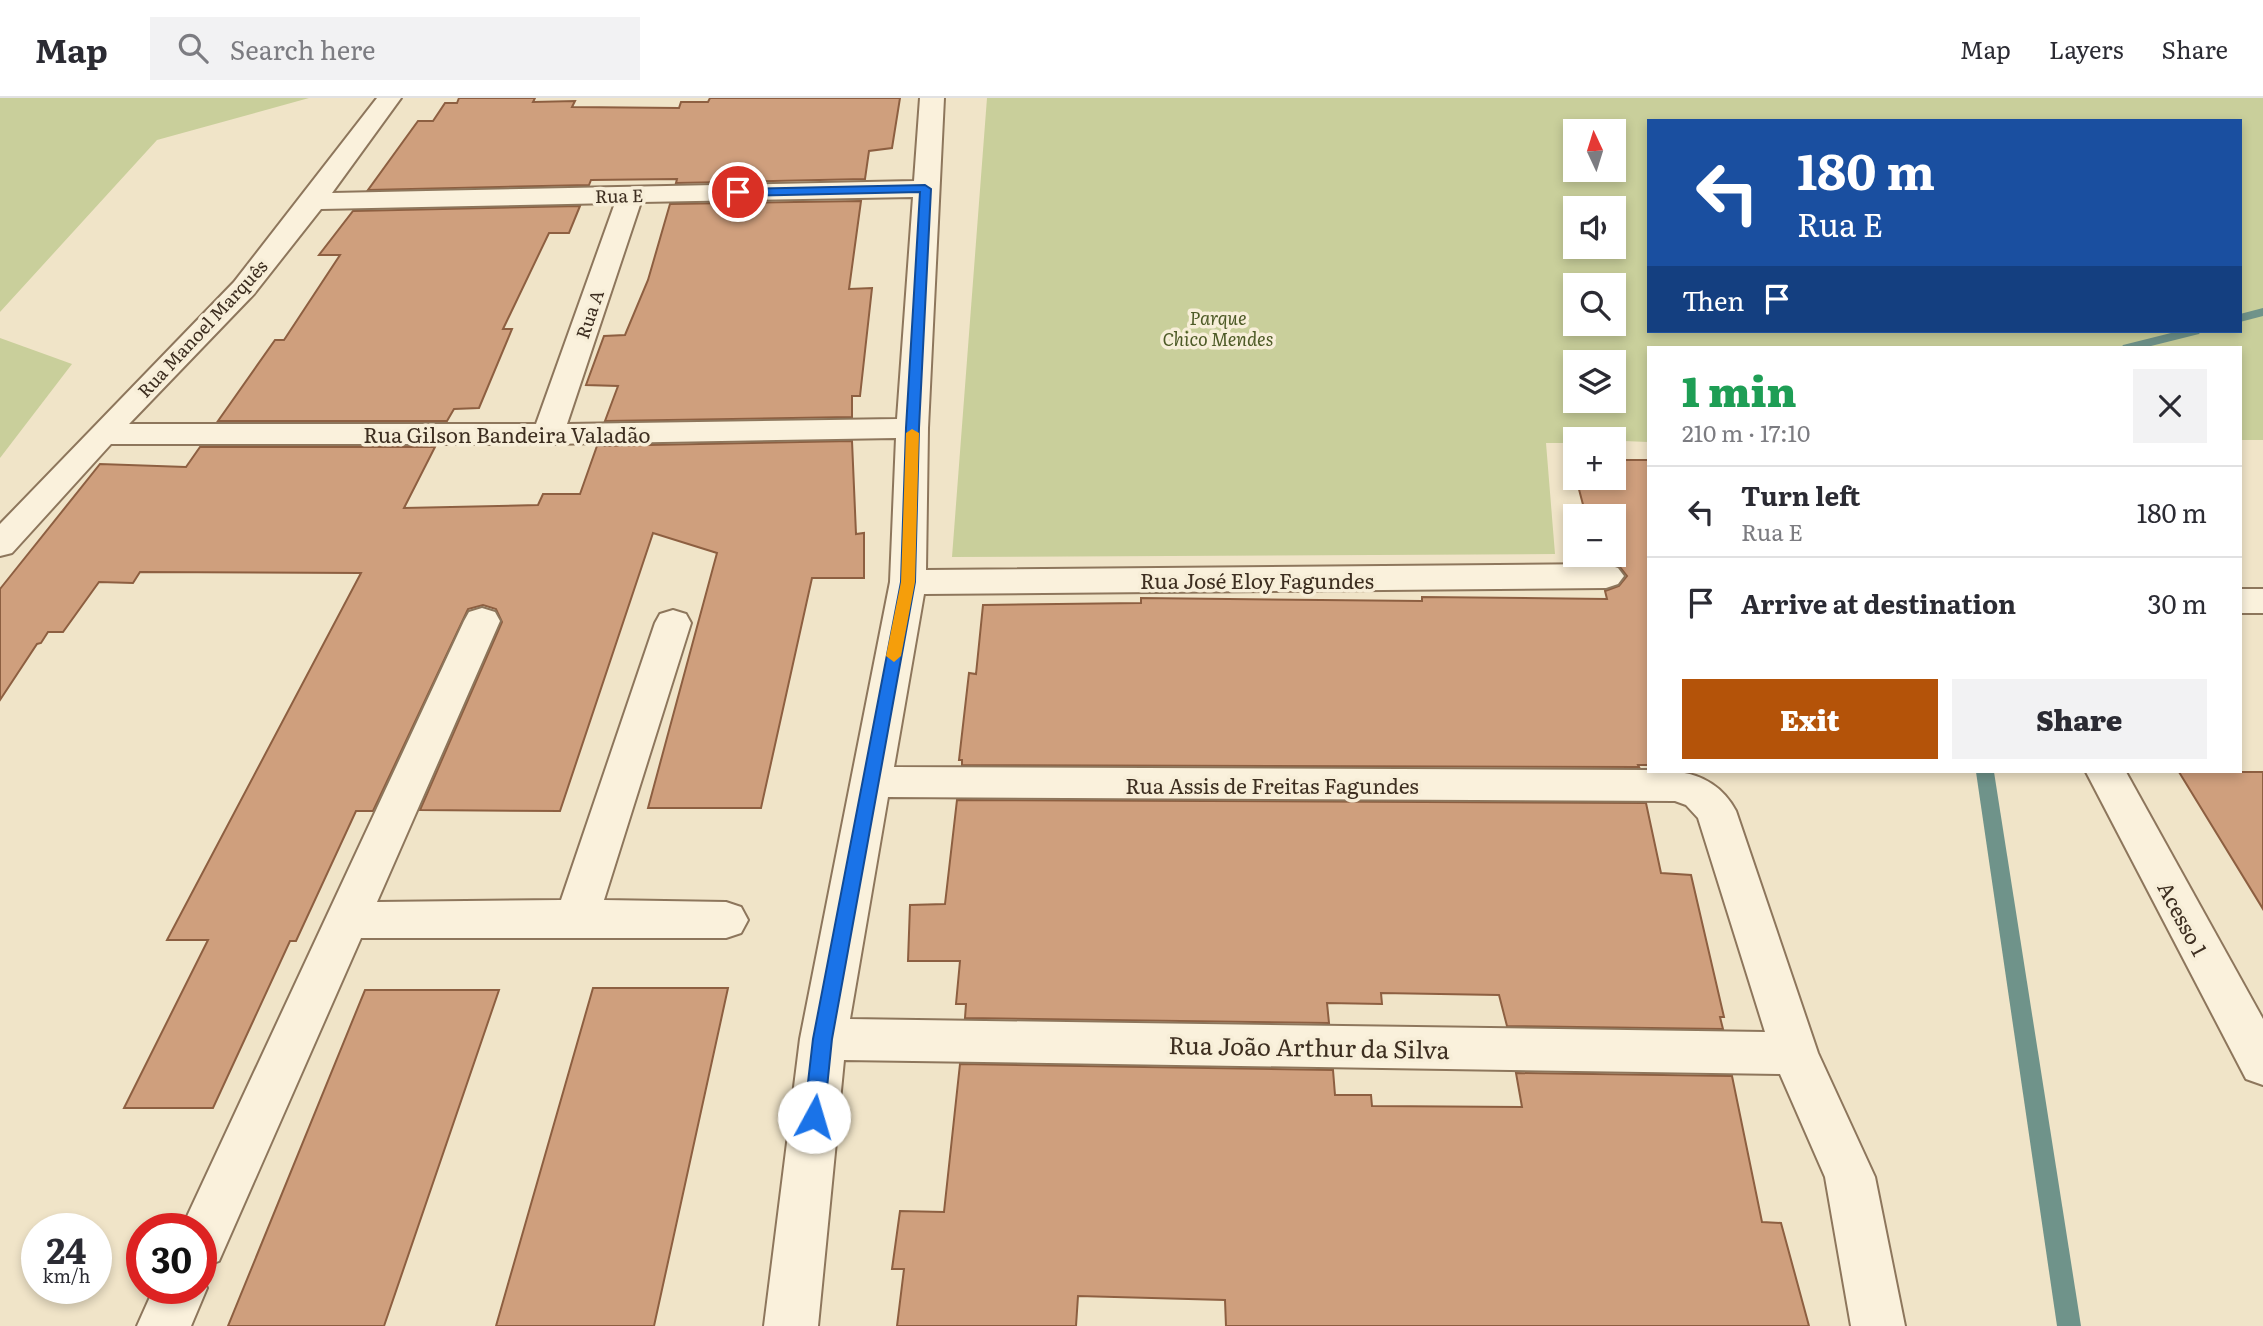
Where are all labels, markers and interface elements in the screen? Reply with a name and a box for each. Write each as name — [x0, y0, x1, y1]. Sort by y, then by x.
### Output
search box — [150, 17, 640, 80]
text: Map — [35, 24, 108, 73]
icon: search — [174, 29, 212, 67]
text: Search here — [230, 29, 376, 68]
text: Map — [1960, 31, 2011, 66]
text: Layers — [2049, 31, 2123, 66]
text: Share — [2161, 31, 2228, 66]
north arrow — [1563, 119, 1626, 182]
map controls — [1563, 119, 1626, 567]
text: 180 m — [1797, 132, 1935, 205]
icon: left — [1682, 147, 1773, 238]
pin — [708, 162, 768, 222]
icon: arrive — [719, 173, 757, 211]
street label: Rua E — [595, 181, 643, 209]
button: sound — [1563, 196, 1626, 259]
text: Rua E — [1797, 199, 1883, 247]
street label: Rua Manoel Marquês — [131, 253, 273, 403]
button: search — [1563, 273, 1626, 336]
text: Then — [1682, 280, 1744, 319]
icon: arrive — [1758, 280, 1796, 318]
street label: Rua A — [568, 286, 610, 342]
park label: Parque Chico Mendes — [1163, 304, 1273, 352]
button: layers — [1563, 350, 1626, 413]
text: 1 min — [1682, 358, 1797, 420]
button: close — [2133, 369, 2207, 443]
text: 210 m · 17:10 — [1682, 415, 1810, 449]
street label: Rua Gilson Bandeira Valadão — [363, 418, 651, 449]
button: + — [1563, 427, 1626, 490]
text: Turn left — [1741, 475, 1860, 514]
text: 180 m — [2137, 492, 2207, 531]
icon: left — [1682, 493, 1720, 531]
button: − — [1563, 504, 1626, 567]
text: Rua E — [1741, 514, 1803, 548]
street label: Rua José Eloy Fagundes — [1140, 564, 1374, 595]
text: Arrive at destination — [1741, 583, 2016, 622]
text: 30 m — [2147, 583, 2207, 622]
icon: arrive — [1682, 584, 1720, 622]
button: Exit — [1682, 679, 1938, 759]
button: Share — [1952, 679, 2207, 759]
street label: Rua Assis de Freitas Fagundes — [1125, 769, 1419, 800]
street label: Acesso 1 — [2151, 875, 2217, 961]
street label: Rua João Arthur da Silva — [1168, 1026, 1450, 1066]
position arrow — [777, 1080, 851, 1154]
speed limit sign: 30 — [126, 1213, 217, 1304]
text: 24 — [47, 1223, 86, 1275]
text: km/h — [43, 1262, 90, 1289]

